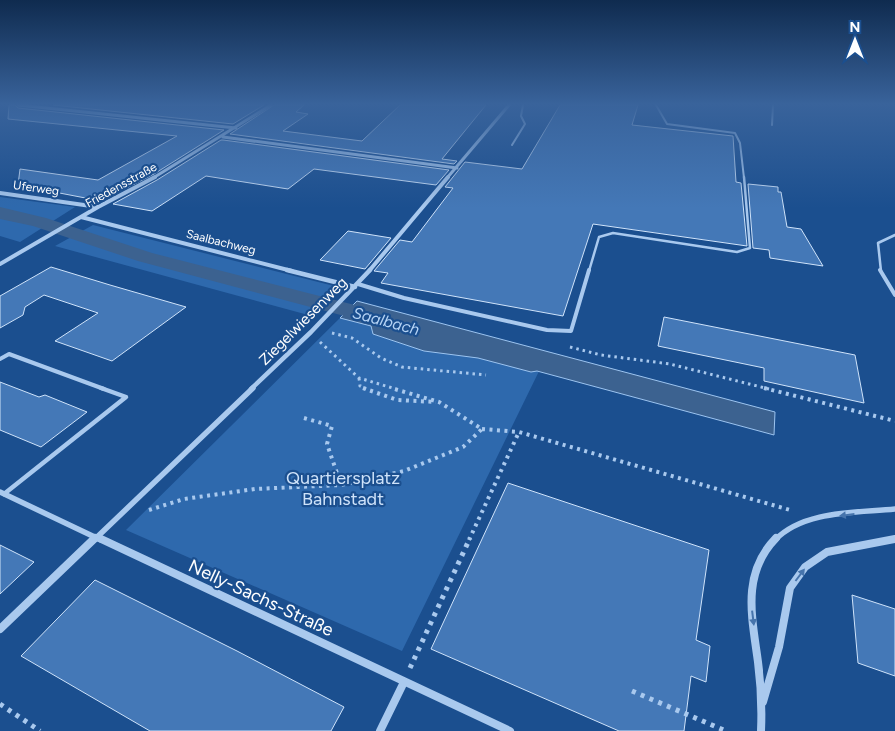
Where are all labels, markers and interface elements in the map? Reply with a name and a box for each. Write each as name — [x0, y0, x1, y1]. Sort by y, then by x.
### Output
north arrow — [830, 15, 880, 65]
text: N — [850, 19, 860, 36]
street label: Friedensstraße — [83, 159, 159, 210]
street label: Uferweg — [12, 178, 60, 198]
street label: Saalbachweg — [185, 227, 257, 257]
street label: Ziegelwiesenweg — [255, 273, 351, 369]
water label: Saalbach — [350, 303, 422, 339]
park label: Quartiersplatz Bahnstadt — [286, 467, 400, 510]
one-way arrow — [838, 511, 854, 519]
street label: Nelly-Sachs-Straße — [185, 555, 337, 641]
one-way arrow — [794, 569, 805, 582]
one-way arrow — [749, 610, 757, 626]

